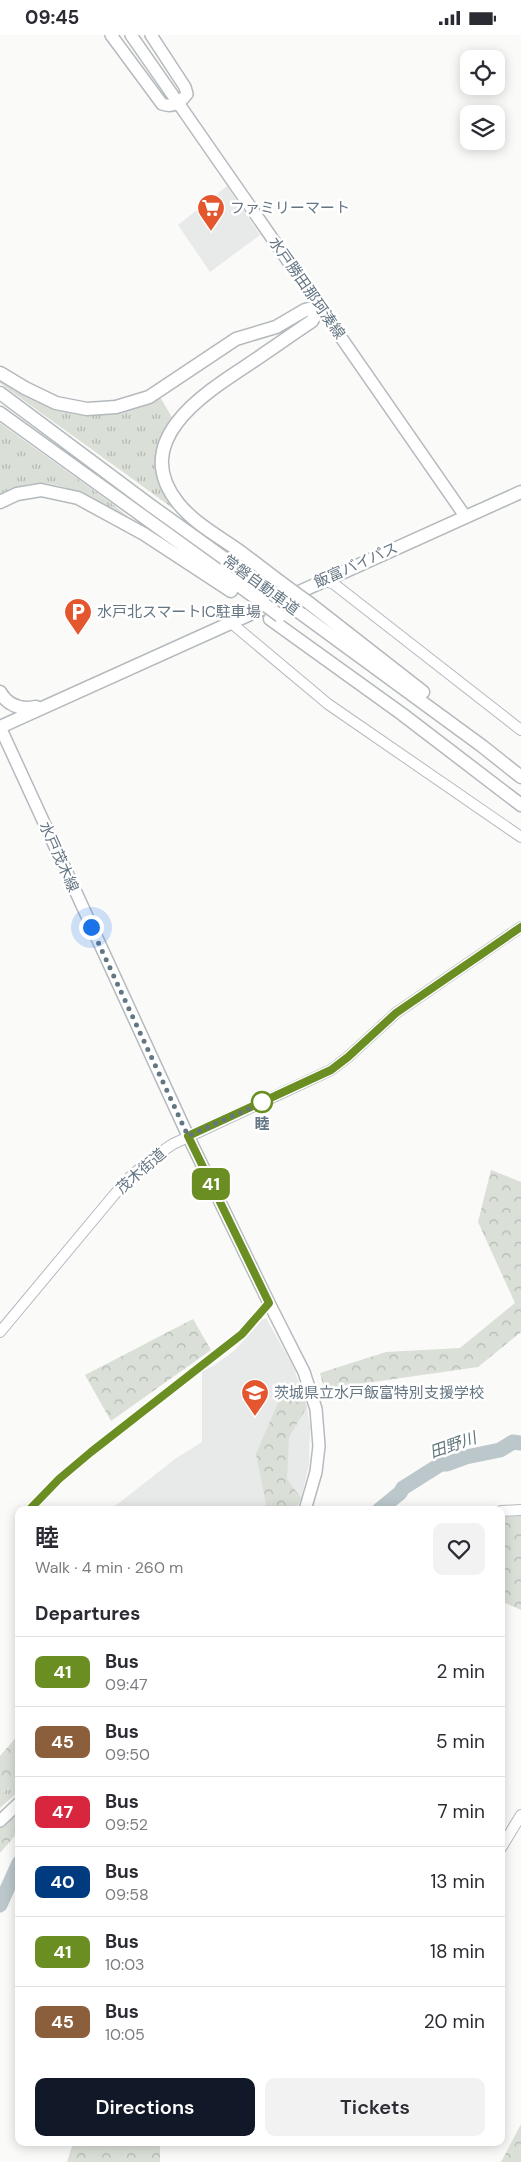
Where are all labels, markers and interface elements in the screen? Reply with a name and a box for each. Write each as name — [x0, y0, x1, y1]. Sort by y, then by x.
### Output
text: 09:45 — [25, 5, 79, 30]
map controls — [460, 50, 505, 150]
button: locate — [460, 50, 505, 95]
button: layers — [460, 105, 505, 150]
supermarket icon: ファミリーマート — [196, 193, 226, 232]
place label: ファミリーマート — [230, 198, 350, 218]
street label: 水戸勝田那珂湊線 — [264, 233, 350, 343]
street label: 飯富バイパス — [311, 538, 401, 592]
street label: 常磐自動車道 — [219, 550, 303, 620]
parking icon: 水戸北スマートIC駐車場 — [63, 597, 93, 636]
place label: 水戸北スマートIC駐車場 — [97, 602, 261, 622]
street label: 水戸茂木線 — [35, 819, 83, 895]
your location — [79, 915, 104, 940]
marker: 睦 — [251, 1091, 273, 1113]
place label: 睦 — [254, 1114, 270, 1134]
street label: 茂木街道 — [112, 1144, 170, 1198]
line badge: 41 — [188, 1168, 234, 1200]
text: 41 — [202, 1172, 220, 1196]
school or university icon: 茨城県立水戸飯富特別支援学校 — [240, 1378, 270, 1417]
place label: 茨城県立水戸飯富特別支援学校 — [274, 1383, 484, 1403]
water label: 田野川 — [427, 1427, 481, 1463]
text: 睦 — [35, 1522, 59, 1553]
button: heart — [433, 1523, 485, 1575]
text: Walk · 4 min · 260 m — [35, 1557, 183, 1578]
text: Departures — [35, 1601, 140, 1626]
text: Bus — [105, 1649, 139, 1674]
text: 2 min — [437, 1659, 485, 1684]
text: 41 — [53, 1660, 72, 1684]
text: 09:47 — [105, 1674, 147, 1695]
text: Bus — [105, 1719, 139, 1744]
text: 5 min — [436, 1729, 485, 1754]
text: 45 — [51, 1730, 74, 1754]
text: 09:50 — [105, 1744, 150, 1765]
text: Bus — [105, 1789, 139, 1814]
text: 7 min — [437, 1799, 485, 1824]
text: 47 — [52, 1800, 73, 1824]
text: 09:52 — [105, 1814, 148, 1835]
text: Bus — [105, 1859, 139, 1884]
text: 13 min — [430, 1869, 485, 1894]
text: 40 — [50, 1870, 75, 1894]
text: 09:58 — [105, 1884, 149, 1905]
text: Bus — [105, 1929, 139, 1954]
text: 18 min — [430, 1939, 485, 1964]
text: 41 — [53, 1940, 72, 1964]
text: 10:03 — [105, 1954, 145, 1975]
text: Bus — [105, 1999, 139, 2024]
text: 20 min — [424, 2009, 485, 2034]
text: 45 — [51, 2010, 74, 2034]
text: 10:05 — [105, 2024, 145, 2045]
button: Directions — [35, 2078, 255, 2136]
button: Tickets — [265, 2078, 485, 2136]

